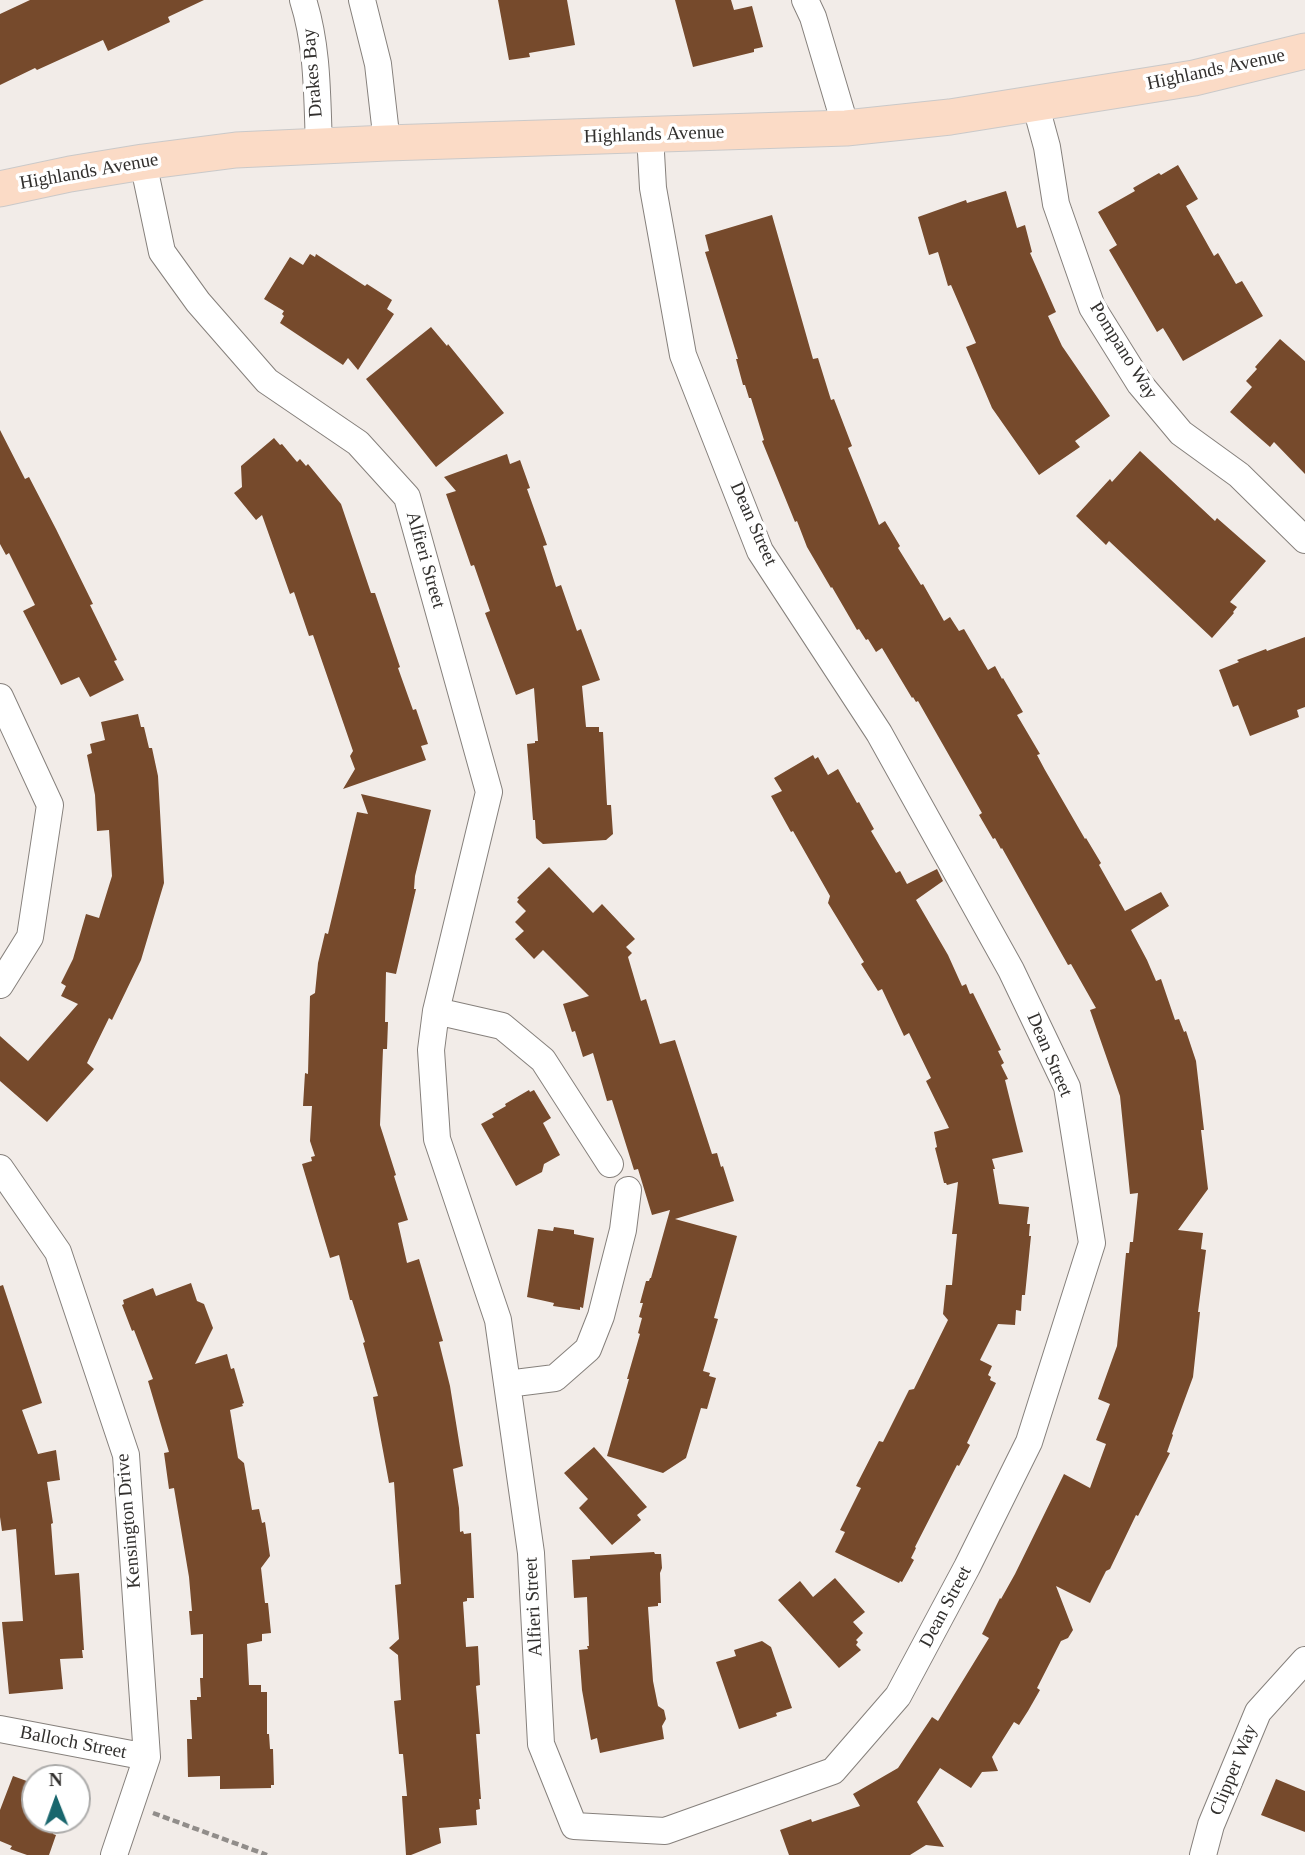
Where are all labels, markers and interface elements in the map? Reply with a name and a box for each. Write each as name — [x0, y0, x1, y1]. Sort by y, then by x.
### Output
street label: Drakes Bay — [298, 28, 328, 118]
street label: Highlands Avenue — [1145, 44, 1287, 96]
street label: Highlands Avenue — [583, 121, 725, 149]
street label: Highlands Avenue — [18, 149, 160, 195]
street label: Pompano Way — [1084, 298, 1162, 404]
street label: Dean Street — [724, 479, 782, 569]
street label: Alfieri Street — [400, 509, 450, 611]
street label: Dean Street — [1021, 1010, 1077, 1100]
street label: Kensington Drive — [112, 1452, 146, 1590]
street label: Alfieri Street — [520, 1557, 548, 1657]
street label: Dean Street — [915, 1562, 977, 1652]
street label: Balloch Street — [18, 1721, 128, 1765]
street label: Clipper Way — [1205, 1721, 1263, 1819]
north arrow — [21, 1764, 91, 1834]
text: N — [49, 1769, 63, 1790]

